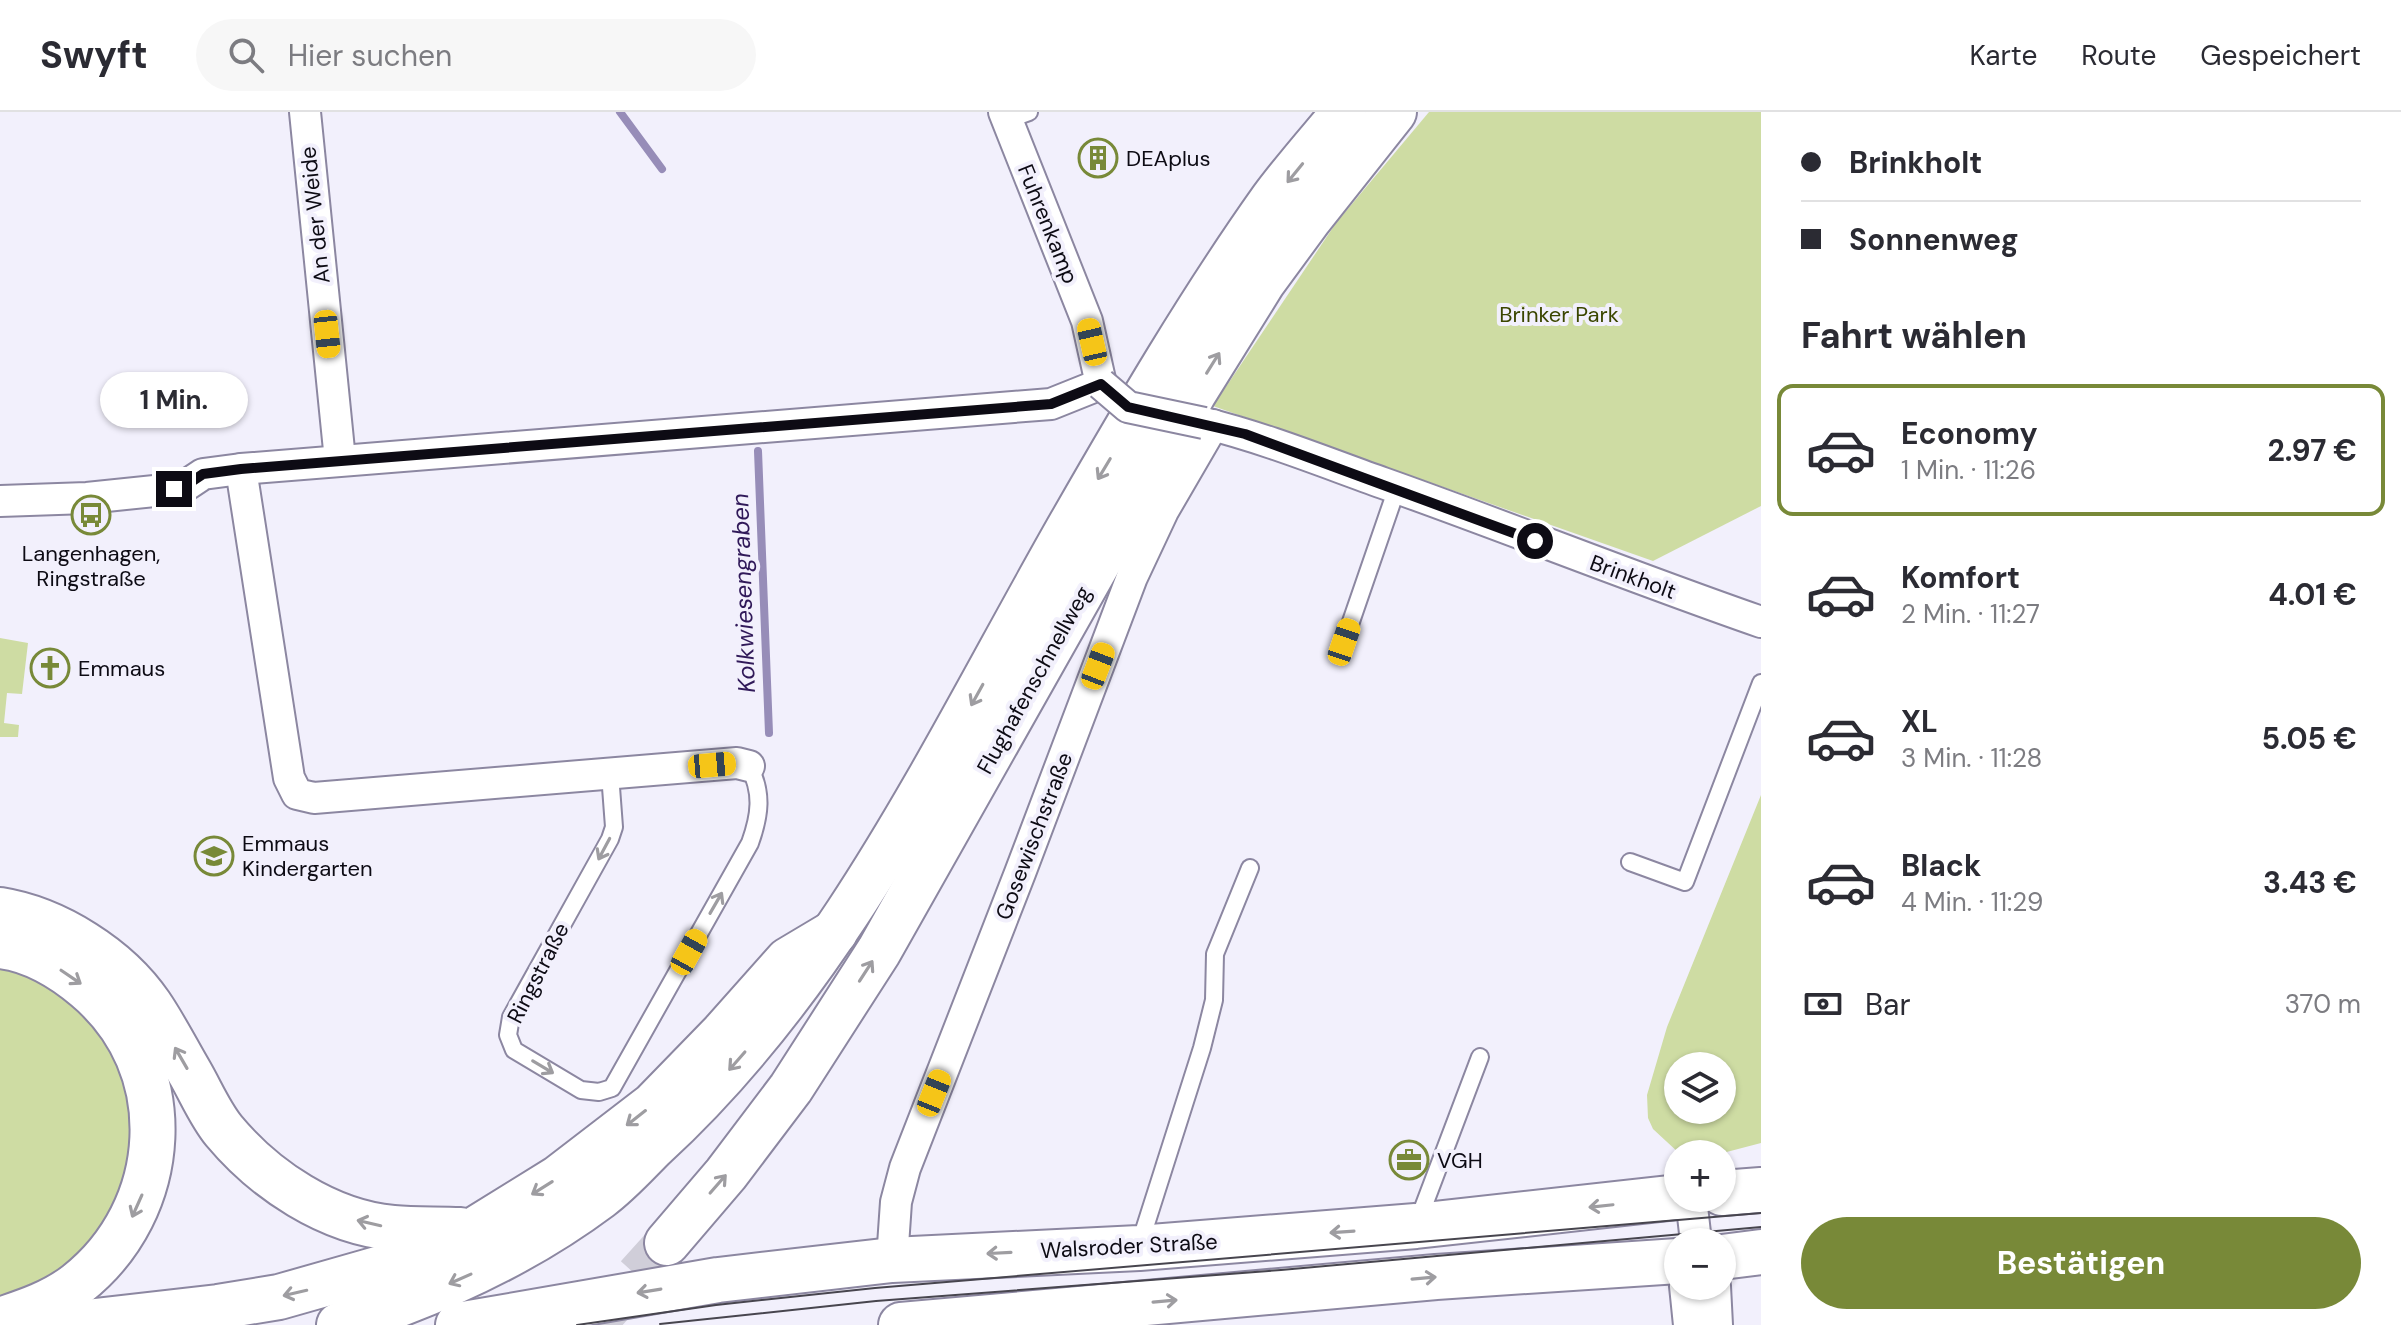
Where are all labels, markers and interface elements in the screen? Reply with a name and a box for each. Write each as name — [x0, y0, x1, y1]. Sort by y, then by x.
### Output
search box — [196, 19, 756, 91]
text: Swyft — [40, 30, 148, 80]
icon: search — [224, 33, 268, 77]
text: Hier suchen — [288, 36, 452, 75]
text: Karte — [1970, 37, 2037, 74]
text: Route — [2081, 37, 2156, 74]
text: Gespeichert — [2200, 37, 2361, 74]
building icon: DEAplus — [1077, 137, 1119, 179]
text: Brinkholt — [1849, 143, 1982, 182]
place label: DEAplus — [1126, 144, 1211, 173]
street label: An der Weide — [293, 145, 337, 285]
street label: Fuhrenkamp — [1011, 160, 1085, 288]
one-way arrow — [1286, 162, 1304, 183]
text: Sonnenweg — [1849, 220, 2019, 259]
park label: Brinker Park — [1499, 300, 1619, 329]
car — [313, 309, 341, 359]
text: Fahrt wählen — [1801, 312, 2027, 359]
car — [1075, 316, 1109, 368]
one-way arrow — [1205, 352, 1221, 375]
callout: 1 Min. — [100, 373, 248, 429]
text: 1 Min. — [140, 383, 208, 417]
icon: car — [1805, 414, 1877, 486]
text: Economy — [1901, 414, 2038, 453]
text: 2.97 € — [2267, 431, 2357, 470]
text: 1 Min. · 11:26 — [1901, 453, 2036, 487]
one-way arrow — [1096, 457, 1112, 480]
route end — [156, 471, 192, 507]
water label: Kolkwiesengraben — [724, 493, 762, 693]
bus stop icon: Langenhagen, Ringstraße — [70, 494, 112, 536]
route start — [1517, 523, 1553, 559]
place label: Langenhagen, Ringstraße — [22, 539, 160, 593]
street label: Brinkholt — [1586, 548, 1680, 606]
icon: car — [1805, 558, 1877, 630]
text: Komfort — [1901, 558, 2020, 597]
text: 4.01 € — [2268, 575, 2357, 614]
street label: Flughafenschnellweg — [970, 581, 1098, 779]
text: 2 Min. · 11:27 — [1901, 597, 2040, 631]
car — [1325, 615, 1363, 669]
car — [1078, 639, 1118, 693]
church icon: Emmaus — [29, 647, 71, 689]
place label: Emmaus — [78, 654, 165, 683]
one-way arrow — [968, 683, 984, 707]
icon: car — [1805, 702, 1877, 774]
text: XL — [1901, 702, 1938, 741]
text: 5.05 € — [2261, 719, 2357, 758]
text: 3 Min. · 11:28 — [1901, 741, 2042, 775]
street label: Gosewischstraße — [989, 748, 1079, 924]
car — [687, 751, 737, 779]
place label: Emmaus Kindergarten — [242, 829, 373, 883]
school or university icon: Emmaus Kindergarten — [193, 835, 235, 877]
one-way arrow — [596, 837, 612, 861]
icon: car — [1805, 846, 1877, 918]
text: Black — [1901, 846, 1981, 885]
text: 3.43 € — [2263, 863, 2357, 902]
text: 4 Min. · 11:29 — [1901, 885, 2043, 919]
one-way arrow — [709, 892, 724, 916]
street label: Ringstraße — [500, 918, 576, 1028]
car — [667, 925, 711, 979]
one-way arrow — [859, 960, 875, 983]
one-way arrow — [59, 968, 81, 985]
icon: cash — [1801, 982, 1845, 1026]
text: Bar — [1865, 985, 1911, 1024]
text: 370 m — [2285, 987, 2361, 1021]
one-way arrow — [173, 1047, 189, 1070]
one-way arrow — [729, 1050, 747, 1070]
map controls — [1664, 1052, 1736, 1300]
button: layers — [1664, 1052, 1736, 1124]
one-way arrow — [531, 1060, 554, 1076]
car — [914, 1066, 954, 1120]
one-way arrow — [626, 1109, 647, 1126]
office icon: VGH — [1388, 1139, 1430, 1181]
button: + — [1664, 1140, 1736, 1212]
place label: VGH — [1437, 1146, 1483, 1175]
one-way arrow — [708, 1175, 726, 1195]
one-way arrow — [531, 1180, 554, 1196]
one-way arrow — [128, 1193, 143, 1218]
one-way arrow — [1588, 1198, 1614, 1213]
one-way arrow — [356, 1215, 382, 1230]
button: Bestätigen — [1801, 1217, 2361, 1309]
one-way arrow — [1329, 1225, 1356, 1240]
street label: Walsroder Straße — [1040, 1227, 1218, 1265]
button: − — [1664, 1228, 1736, 1300]
one-way arrow — [986, 1246, 1013, 1261]
one-way arrow — [1410, 1270, 1437, 1285]
one-way arrow — [449, 1273, 473, 1288]
one-way arrow — [637, 1284, 662, 1299]
one-way arrow — [283, 1286, 309, 1301]
one-way arrow — [1151, 1293, 1178, 1308]

